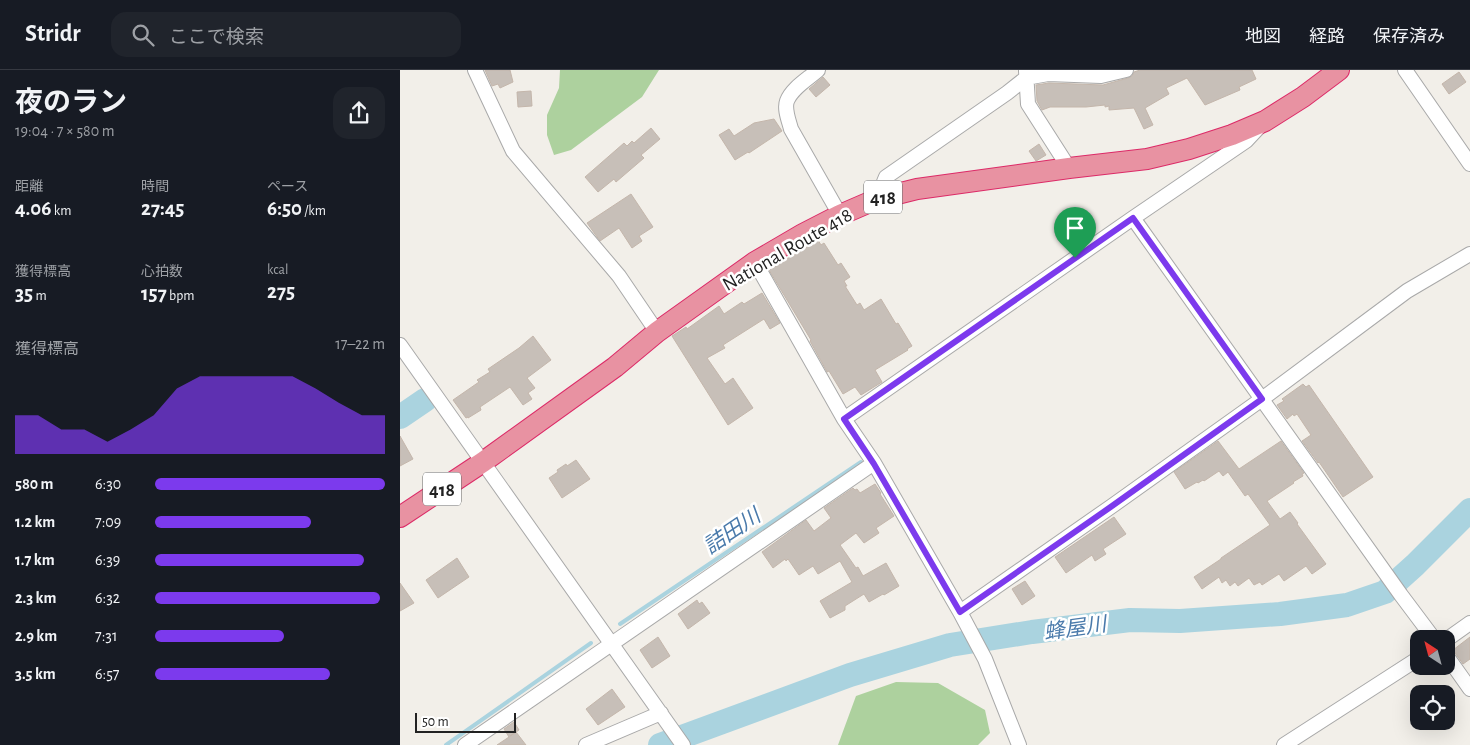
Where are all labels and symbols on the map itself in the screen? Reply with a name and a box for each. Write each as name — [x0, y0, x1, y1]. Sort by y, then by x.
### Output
road number: 418 — [864, 180, 902, 214]
street label: National Route 418 — [719, 205, 856, 295]
pin — [1054, 207, 1096, 258]
road number: 418 — [423, 472, 461, 506]
water label: 詰田川 — [700, 503, 766, 558]
water label: 蜂屋川 — [1042, 612, 1110, 643]
north arrow — [1410, 630, 1455, 675]
scale bar — [415, 710, 516, 733]

